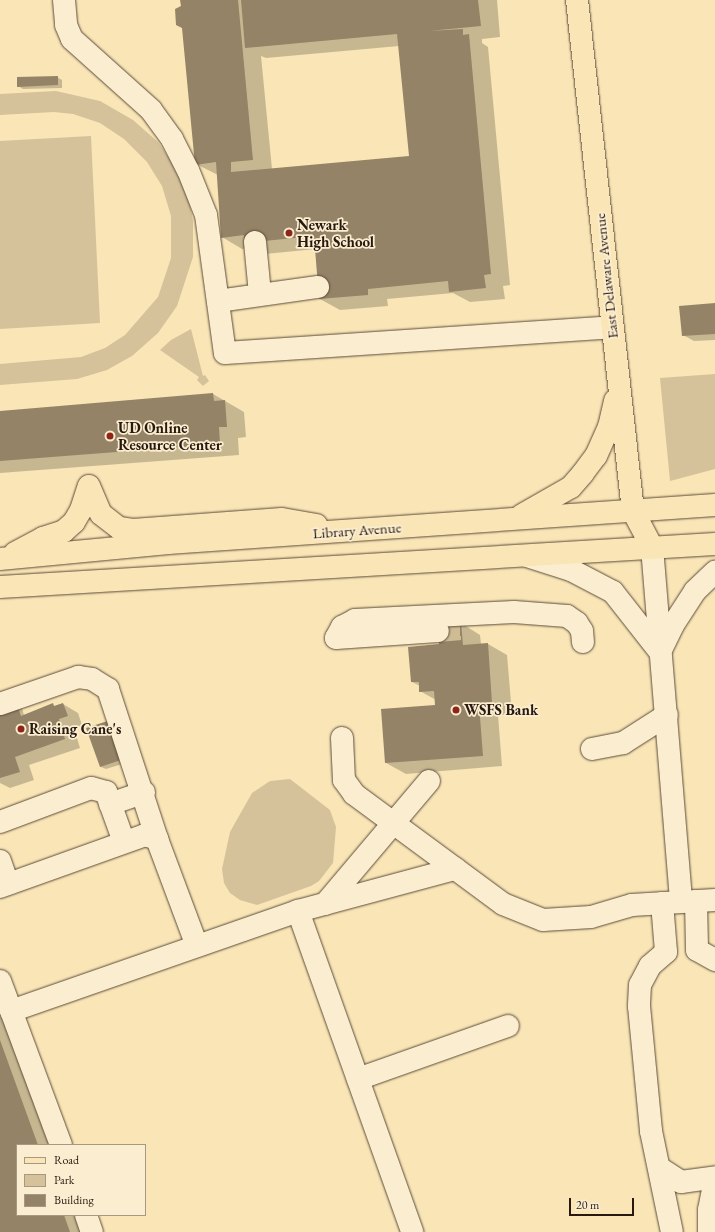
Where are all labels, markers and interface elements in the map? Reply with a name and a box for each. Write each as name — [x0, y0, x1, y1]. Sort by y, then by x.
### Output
street label: East Delaware Avenue — [590, 212, 622, 340]
place label: Newark High School — [297, 215, 374, 250]
marker: Newark High School — [284, 228, 294, 238]
place label: UD Online Resource Center — [118, 418, 222, 453]
marker: UD Online Resource Center — [105, 431, 115, 441]
street label: Library Avenue — [312, 518, 402, 542]
place label: WSFS Bank — [464, 701, 538, 719]
marker: WSFS Bank — [451, 705, 461, 715]
place label: Raising Cane's — [29, 720, 121, 738]
marker: Raising Cane's — [16, 724, 26, 734]
legend — [16, 1144, 146, 1216]
text: Road — [54, 1152, 79, 1168]
text: Park — [54, 1172, 74, 1188]
scale bar — [571, 1190, 636, 1216]
text: Building — [54, 1192, 94, 1208]
text: 20 m — [576, 1197, 599, 1213]

